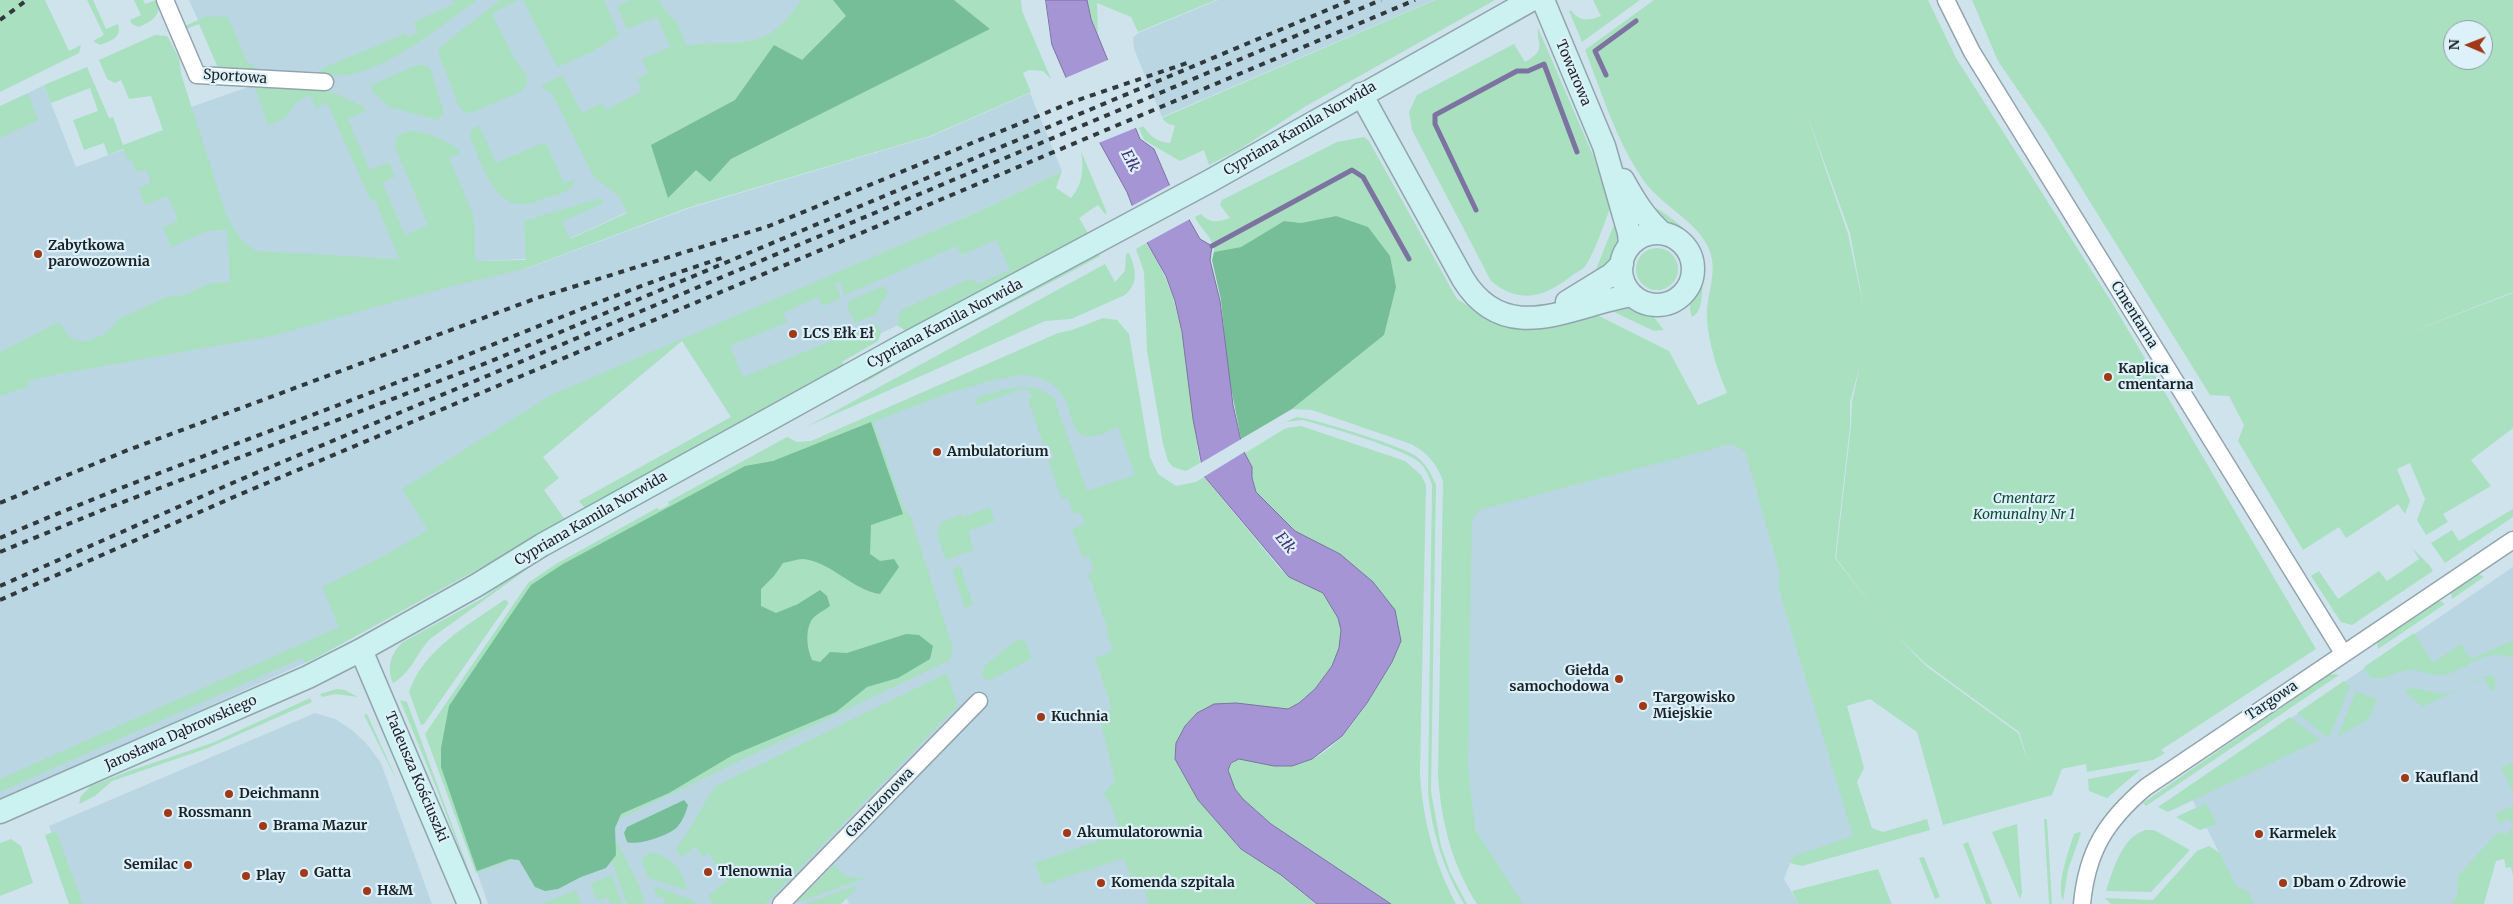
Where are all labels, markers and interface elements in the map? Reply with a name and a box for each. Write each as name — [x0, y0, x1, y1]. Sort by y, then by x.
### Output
north arrow — [2443, 20, 2493, 70]
street label: Towarowa — [1552, 37, 1594, 109]
text: N — [2445, 39, 2463, 50]
street label: Sportowa — [202, 66, 268, 88]
street label: Cypriana Kamila Norwida — [1221, 78, 1379, 180]
water label: Ełk — [1117, 147, 1143, 175]
place label: Zabytkowa parowozownia — [48, 238, 150, 270]
marker: Zabytkowa parowozownia — [32, 248, 44, 260]
street label: Cypriana Kamila Norwida — [865, 276, 1025, 372]
street label: Cmentarna — [2107, 279, 2161, 351]
place label: LCS Ełk Eł — [803, 326, 874, 342]
marker: LCS Ełk Eł — [787, 328, 799, 340]
place label: Kaplica cmentarna — [2118, 361, 2193, 394]
marker: Kaplica cmentarna — [2102, 371, 2114, 383]
place label: Ambulatorium — [947, 444, 1048, 460]
marker: Ambulatorium — [931, 446, 943, 458]
street label: Cypriana Kamila Norwida — [512, 468, 670, 570]
park label: Cmentarz Komunalny Nr 1 — [1973, 491, 2075, 524]
water label: Ełk — [1271, 529, 1299, 557]
place label: Giełda samochodowa — [1509, 663, 1609, 696]
marker: Giełda samochodowa — [1613, 673, 1625, 685]
street label: Targowa — [2243, 678, 2301, 724]
place label: Targowisko Miejskie — [1653, 690, 1735, 722]
street label: Jarosława Dąbrowskiego — [102, 692, 260, 774]
marker: Targowisko Miejskie — [1637, 700, 1649, 712]
street label: Tadeusza Kościuszki — [381, 709, 451, 845]
place label: Kuchnia — [1051, 709, 1108, 725]
marker: Kuchnia — [1035, 711, 1047, 723]
street label: Garnizonowa — [843, 765, 917, 841]
place label: Kaufland — [2415, 770, 2478, 786]
marker: Kaufland — [2399, 772, 2411, 784]
place label: Deichmann — [239, 786, 319, 802]
marker: Deichmann — [223, 788, 235, 800]
place label: Rossmann — [178, 805, 251, 821]
marker: Rossmann — [162, 807, 174, 819]
place label: Brama Mazur — [273, 818, 367, 834]
marker: Brama Mazur — [257, 820, 269, 832]
place label: Akumulatorownia — [1077, 825, 1203, 841]
place label: Karmelek — [2269, 826, 2336, 842]
marker: Akumulatorownia — [1061, 827, 1073, 839]
marker: Karmelek — [2253, 828, 2265, 840]
place label: Semilac — [123, 857, 178, 873]
marker: Semilac — [182, 859, 194, 871]
place label: Tlenownia — [718, 864, 792, 880]
place label: Gatta — [314, 865, 351, 881]
marker: Tlenownia — [702, 866, 714, 878]
marker: Gatta — [298, 867, 310, 879]
place label: Play — [256, 868, 286, 884]
marker: Play — [240, 870, 252, 882]
place label: Komenda szpitala — [1111, 875, 1235, 891]
place label: Dbam o Zdrowie — [2293, 875, 2406, 891]
marker: Komenda szpitala — [1095, 877, 1107, 889]
marker: Dbam o Zdrowie — [2277, 877, 2289, 889]
place label: H&M — [377, 883, 413, 899]
marker: H&M — [361, 885, 373, 897]

